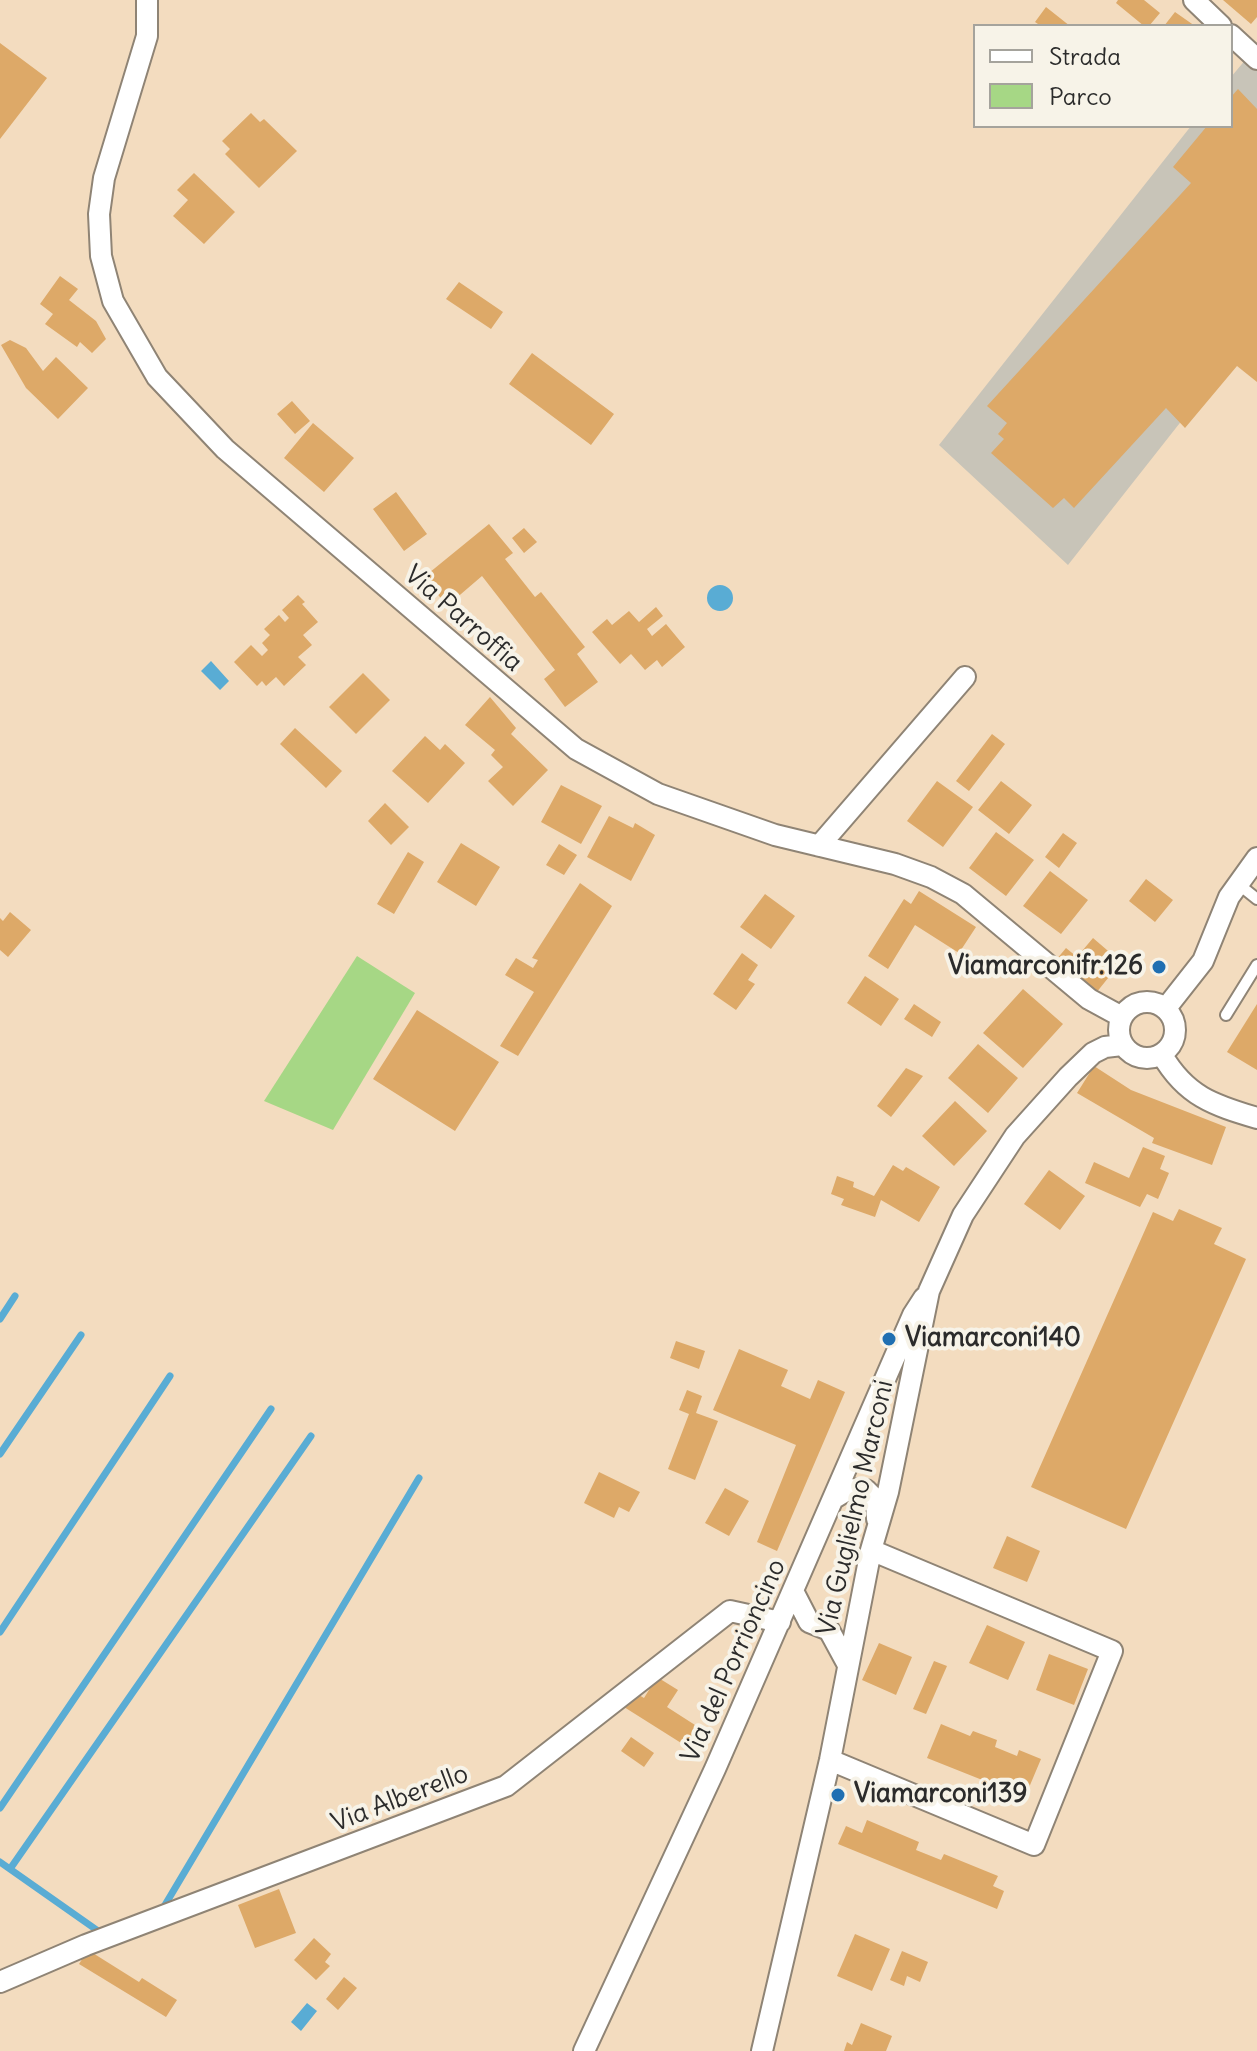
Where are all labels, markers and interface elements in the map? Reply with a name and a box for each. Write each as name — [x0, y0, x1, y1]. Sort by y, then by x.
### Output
legend — [973, 24, 1233, 128]
text: Strada — [1049, 41, 1121, 71]
text: Parco — [1049, 81, 1112, 111]
street label: Via Parroffia — [398, 559, 528, 679]
place label: Viamarconifr.126 — [948, 951, 1143, 983]
marker: Viamarconifr.126 — [1150, 958, 1168, 976]
place label: Viamarconi140 — [905, 1323, 1081, 1355]
marker: Viamarconi140 — [880, 1330, 898, 1348]
street label: Via Guglielmo Marconi — [811, 1377, 901, 1639]
street label: Via del Porrioncino — [675, 1554, 793, 1768]
street label: Via Alberello — [327, 1759, 473, 1839]
place label: Viamarconi139 — [854, 1779, 1027, 1811]
marker: Viamarconi139 — [829, 1786, 847, 1804]

